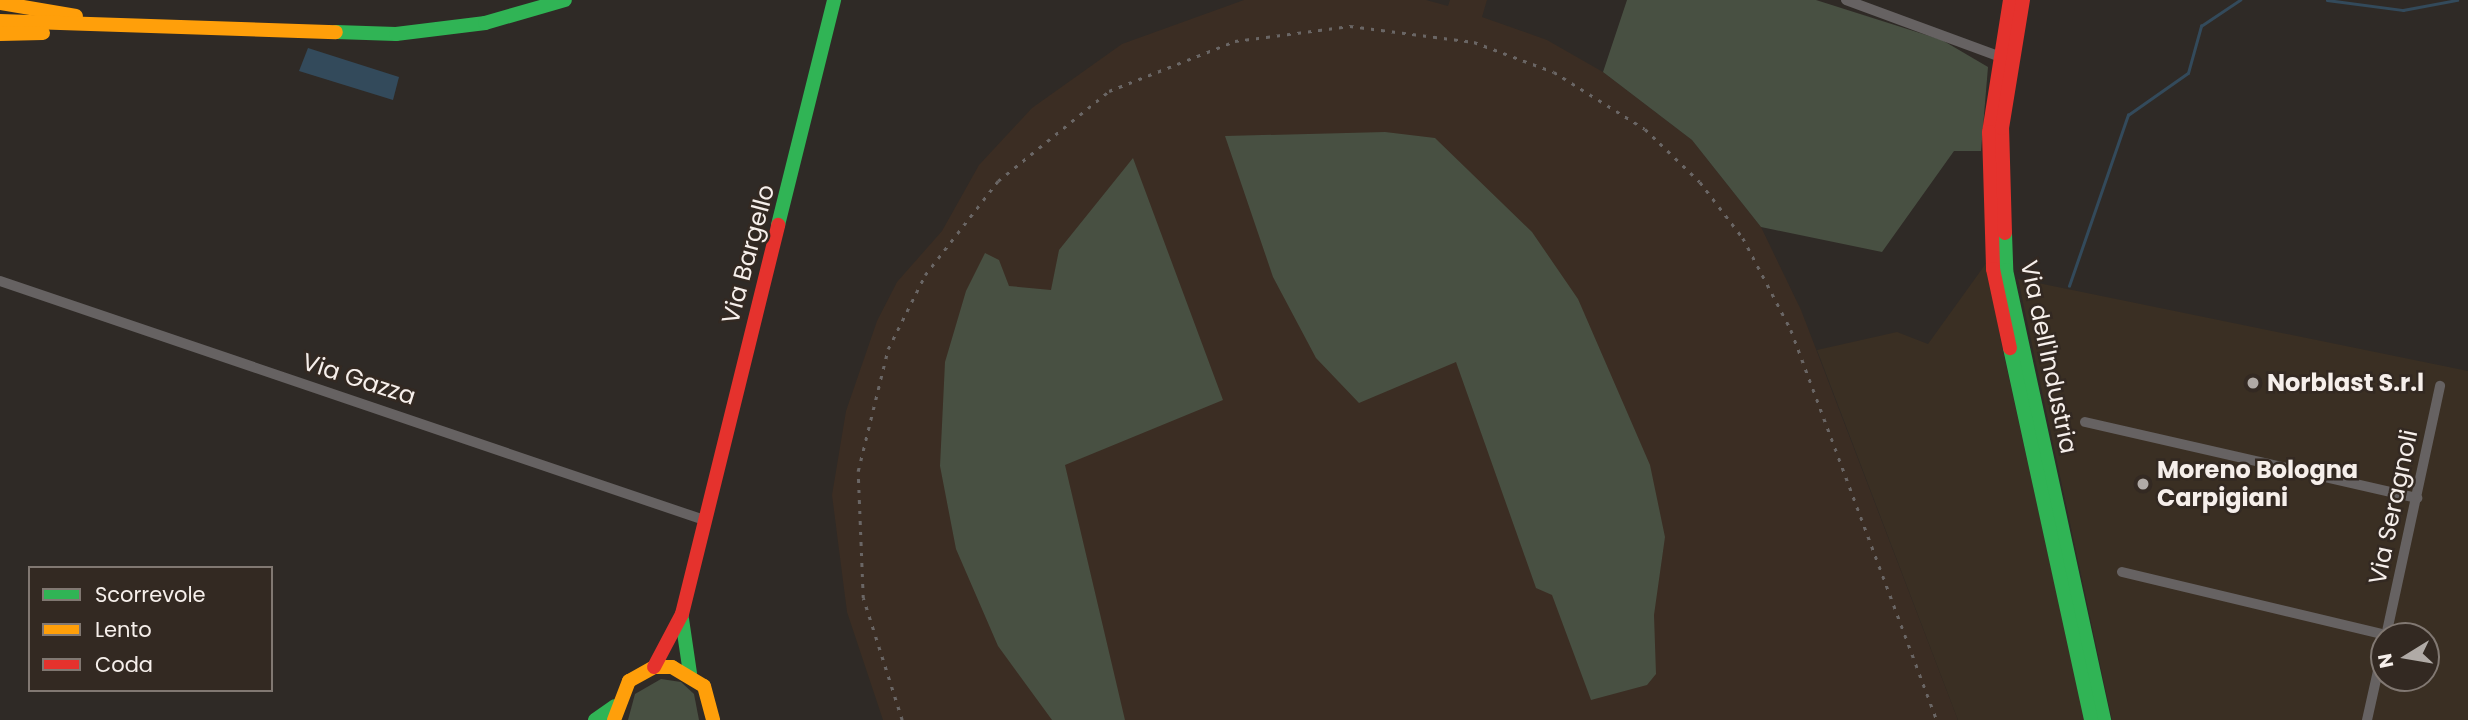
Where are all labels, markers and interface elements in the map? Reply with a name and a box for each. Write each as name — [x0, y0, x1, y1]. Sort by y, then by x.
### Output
street label: Via Bargello — [716, 181, 780, 327]
street label: Via dell'Industria — [2014, 258, 2084, 456]
street label: Via Gazza — [299, 347, 419, 411]
place label: Norblast S.r.l — [2267, 369, 2424, 397]
marker: Norblast S.r.l — [2245, 375, 2261, 391]
street label: Via Seragnoli — [2363, 427, 2423, 587]
place label: Moreno Bologna Carpigiani — [2157, 456, 2358, 512]
marker: Moreno Bologna Carpigiani — [2135, 476, 2151, 492]
legend — [28, 566, 273, 692]
text: Scorrevole — [95, 580, 206, 609]
text: Lento — [95, 615, 152, 644]
north arrow — [2370, 622, 2440, 692]
text: Coda — [95, 650, 153, 679]
text: N — [2371, 651, 2400, 670]

